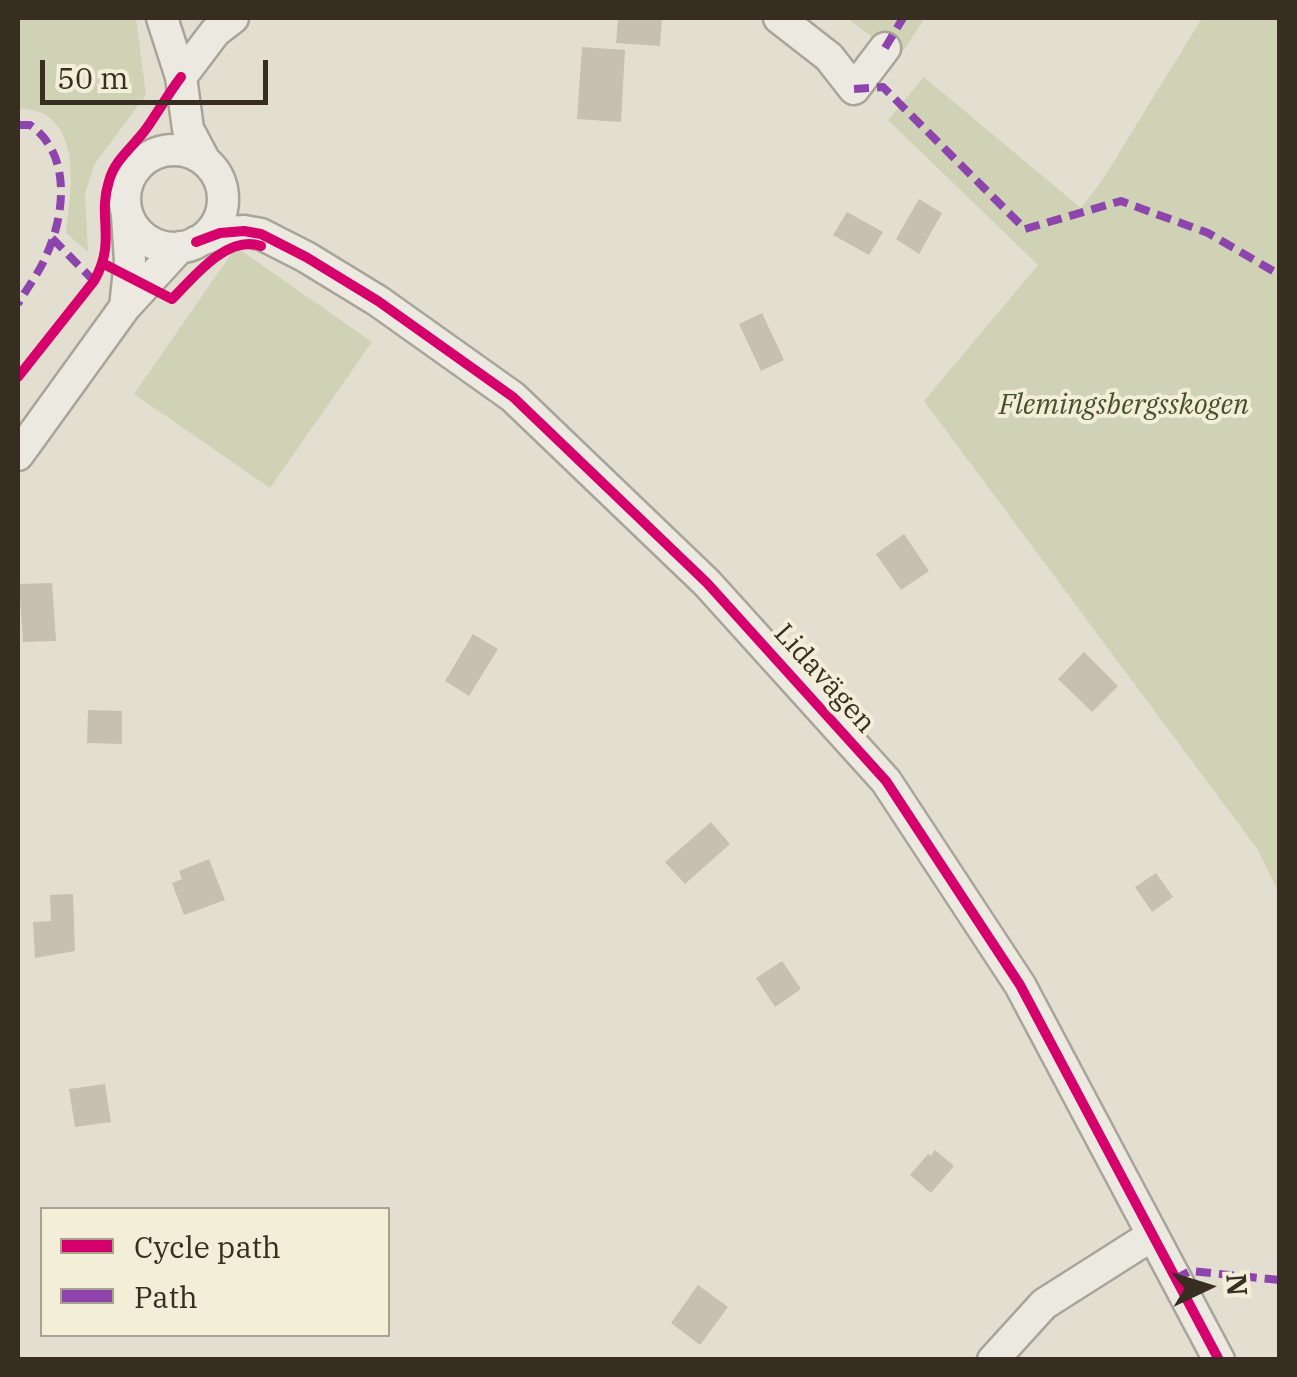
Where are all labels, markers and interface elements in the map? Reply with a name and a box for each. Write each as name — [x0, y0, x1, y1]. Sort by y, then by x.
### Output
scale bar — [45, 40, 272, 102]
text: 50 m — [57, 58, 129, 97]
park label: Flemingsbergsskogen — [999, 389, 1249, 423]
street label: Lidavägen — [766, 618, 882, 740]
legend — [40, 1207, 390, 1337]
text: Cycle path — [134, 1227, 281, 1266]
north arrow — [1157, 1237, 1257, 1337]
text: N — [1218, 1273, 1257, 1297]
text: Path — [134, 1277, 198, 1316]

